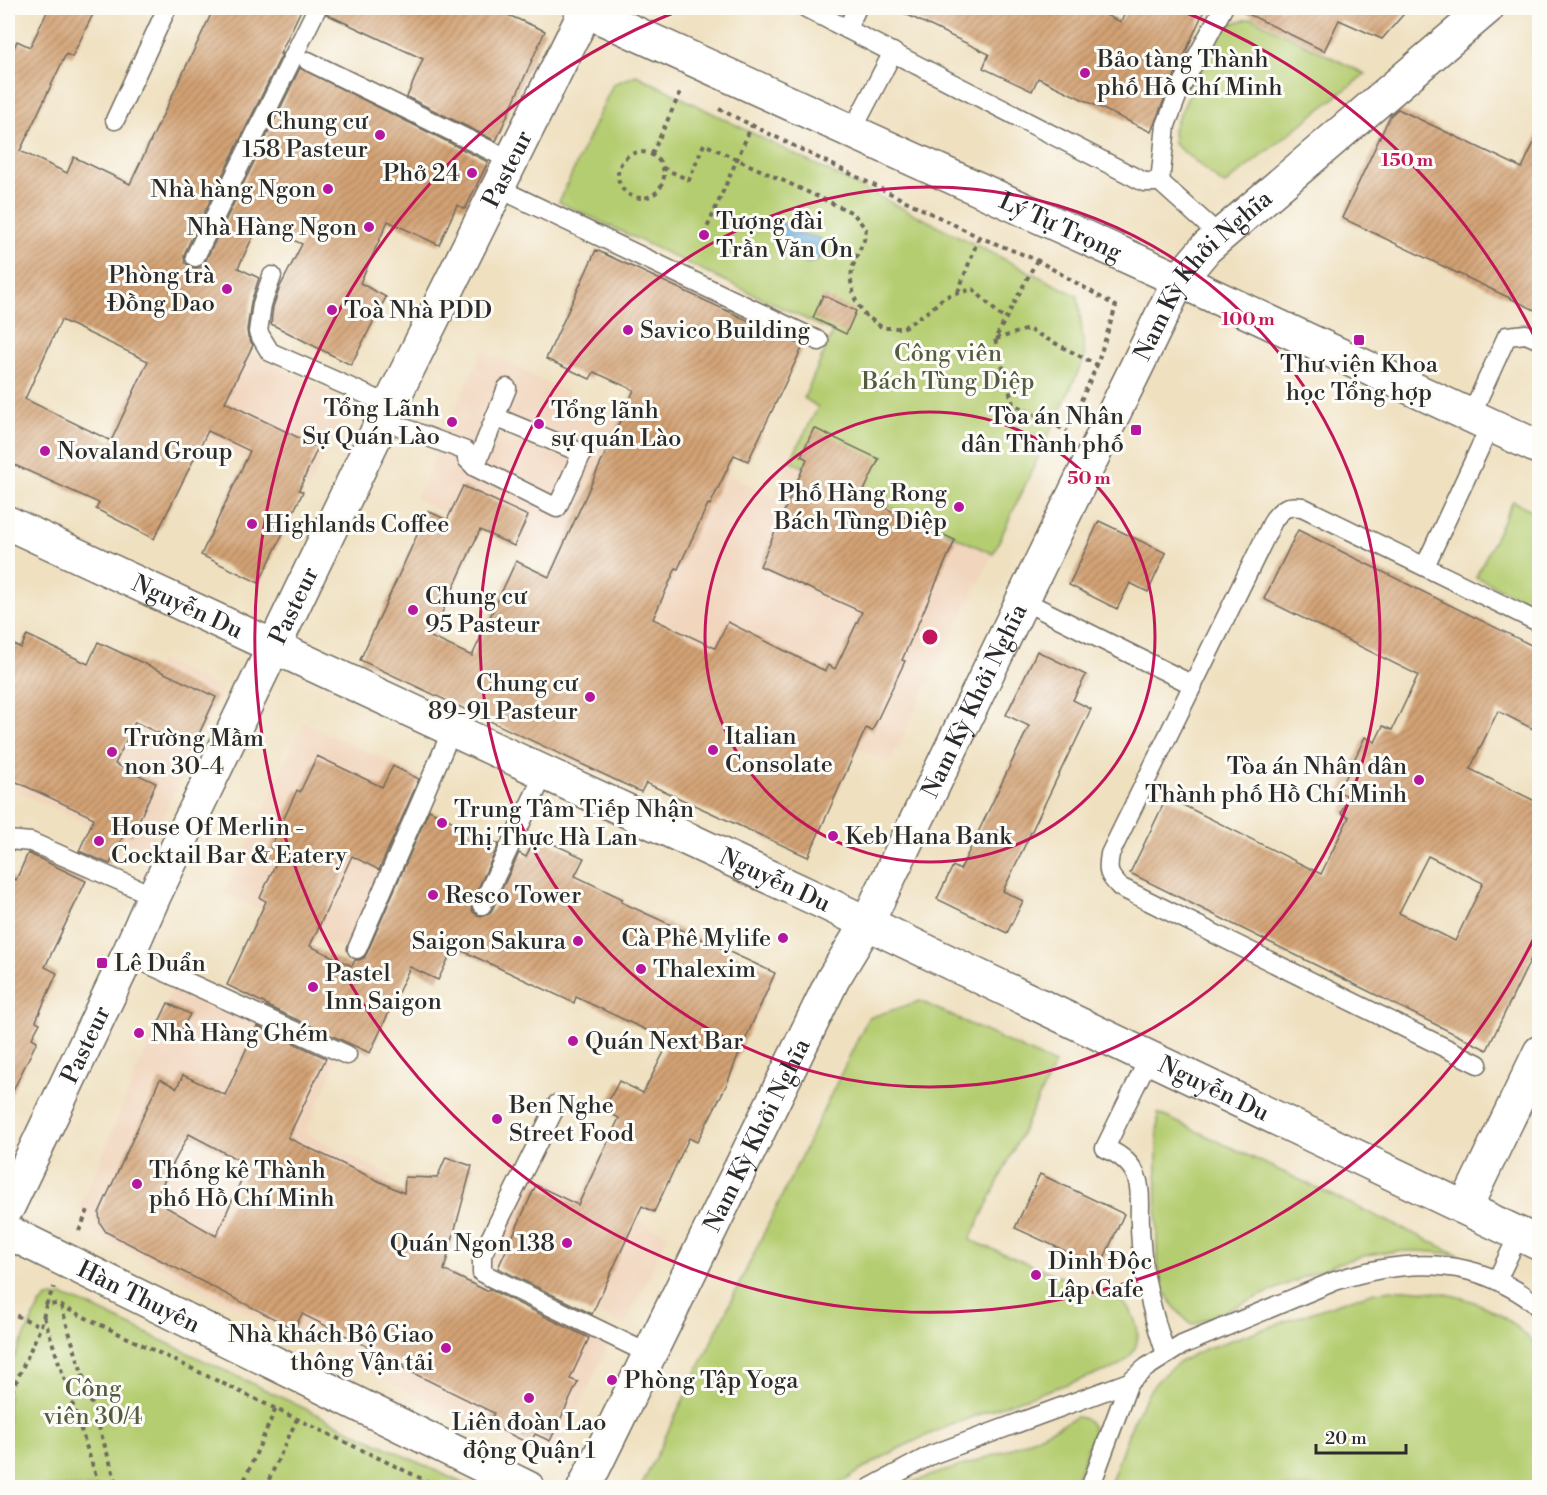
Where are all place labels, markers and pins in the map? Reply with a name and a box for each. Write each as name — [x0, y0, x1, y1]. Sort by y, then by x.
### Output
place label: Bảo tàng Thành phố Hồ Chí Minh — [1096, 45, 1283, 103]
marker: Bảo tàng Thành phố Hồ Chí Minh — [1078, 66, 1092, 80]
place label: Chung cư 158 Pasteur — [242, 107, 368, 165]
marker: Chung cư 158 Pasteur — [373, 128, 387, 142]
place label: Phở 24 — [383, 159, 460, 189]
marker: Phở 24 — [465, 166, 479, 180]
place label: Nhà hàng Ngon — [151, 175, 316, 205]
marker: Nhà hàng Ngon — [321, 182, 335, 196]
place label: Tượng đài Trần Văn Ơn — [716, 207, 853, 265]
place label: Nhà Hàng Ngon — [187, 213, 357, 243]
marker: Nhà Hàng Ngon — [362, 220, 376, 234]
marker: Tượng đài Trần Văn Ơn — [697, 228, 711, 242]
place label: Phòng trà Đồng Dao — [107, 261, 216, 319]
marker: Phòng trà Đồng Dao — [220, 282, 234, 296]
place label: Toà Nhà PDD — [344, 296, 492, 326]
marker: Toà Nhà PDD — [325, 303, 339, 317]
place label: Savico Building — [640, 316, 811, 346]
marker: Savico Building — [621, 323, 635, 337]
marker: Thư viện Khoa học Tổng hợp — [1352, 333, 1366, 347]
place label: Thư viện Khoa học Tổng hợp — [1280, 350, 1439, 408]
place label: Tổng Lãnh Sự Quán Lào — [302, 394, 440, 452]
place label: Tổng lãnh sự quán Lào — [551, 396, 682, 454]
place label: Tòa án Nhân dân Thành phố — [961, 402, 1124, 460]
marker: Tổng Lãnh Sự Quán Lào — [445, 415, 459, 429]
marker: Tổng lãnh sự quán Lào — [532, 417, 546, 431]
marker: Tòa án Nhân dân Thành phố — [1129, 423, 1143, 437]
place label: Novaland Group — [57, 437, 233, 467]
marker: Novaland Group — [38, 444, 52, 458]
place label: Phố Hàng Rong Bách Tùng Diệp — [773, 479, 948, 537]
marker: Phố Hàng Rong Bách Tùng Diệp — [952, 500, 966, 514]
place label: Highlands Coffee — [264, 510, 449, 540]
marker: Highlands Coffee — [245, 517, 259, 531]
place label: Chung cư 95 Pasteur — [425, 582, 540, 640]
marker: Chung cư 95 Pasteur — [406, 603, 420, 617]
centre of rings — [920, 627, 940, 647]
place label: Chung cư 89-91 Pasteur — [428, 669, 578, 727]
marker: Chung cư 89-91 Pasteur — [583, 690, 597, 704]
place label: Italian Consolate — [725, 722, 833, 780]
place label: Trường Mầm non 30-4 — [124, 724, 264, 782]
marker: Italian Consolate — [706, 743, 720, 757]
marker: Trường Mầm non 30-4 — [105, 745, 119, 759]
place label: Tòa án Nhân dân Thành phố Hồ Chí Minh — [1145, 752, 1407, 810]
marker: Tòa án Nhân dân Thành phố Hồ Chí Minh — [1412, 773, 1426, 787]
place label: Trung Tâm Tiếp Nhận Thị Thực Hà Lan — [454, 795, 694, 853]
place label: House Of Merlin - Cocktail Bar & Eatery — [111, 813, 347, 871]
marker: Trung Tâm Tiếp Nhận Thị Thực Hà Lan — [435, 816, 449, 830]
place label: Keb Hana Bank — [845, 822, 1013, 852]
marker: Keb Hana Bank — [826, 829, 840, 843]
marker: House Of Merlin - Cocktail Bar & Eatery — [92, 834, 106, 848]
place label: Resco Tower — [445, 881, 581, 911]
marker: Resco Tower — [426, 888, 440, 902]
place label: Cà Phê Mylife — [621, 924, 771, 954]
place label: Saigon Sakura — [412, 927, 567, 957]
marker: Cà Phê Mylife — [776, 931, 790, 945]
marker: Saigon Sakura — [571, 934, 585, 948]
place label: Lê Duẩn — [114, 949, 206, 979]
place label: Thalexim — [653, 955, 756, 985]
marker: Lê Duẩn — [95, 956, 109, 970]
place label: Pastel Inn Saigon — [325, 959, 442, 1017]
marker: Thalexim — [634, 962, 648, 976]
marker: Pastel Inn Saigon — [306, 980, 320, 994]
place label: Nhà Hàng Ghém — [151, 1019, 328, 1049]
marker: Nhà Hàng Ghém — [132, 1026, 146, 1040]
place label: Quán Next Bar — [585, 1027, 743, 1057]
marker: Quán Next Bar — [566, 1034, 580, 1048]
place label: Ben Nghe Street Food — [508, 1091, 634, 1149]
marker: Ben Nghe Street Food — [490, 1112, 504, 1126]
place label: Thống kê Thành phố Hồ Chí Minh — [149, 1156, 335, 1214]
marker: Thống kê Thành phố Hồ Chí Minh — [130, 1177, 144, 1191]
place label: Quán Ngon 138 — [390, 1229, 555, 1259]
marker: Quán Ngon 138 — [560, 1236, 574, 1250]
place label: Dinh Độc Lập Cafe — [1048, 1247, 1152, 1305]
marker: Dinh Độc Lập Cafe — [1029, 1268, 1043, 1282]
place label: Nhà khách Bộ Giao thông Vận tải — [228, 1320, 434, 1378]
marker: Nhà khách Bộ Giao thông Vận tải — [439, 1341, 453, 1355]
place label: Phòng Tập Yoga — [624, 1366, 799, 1396]
marker: Phòng Tập Yoga — [605, 1373, 619, 1387]
marker: Liên đoàn Lao động Quận 1 — [522, 1391, 536, 1405]
place label: Liên đoàn Lao động Quận 1 — [451, 1408, 607, 1466]

